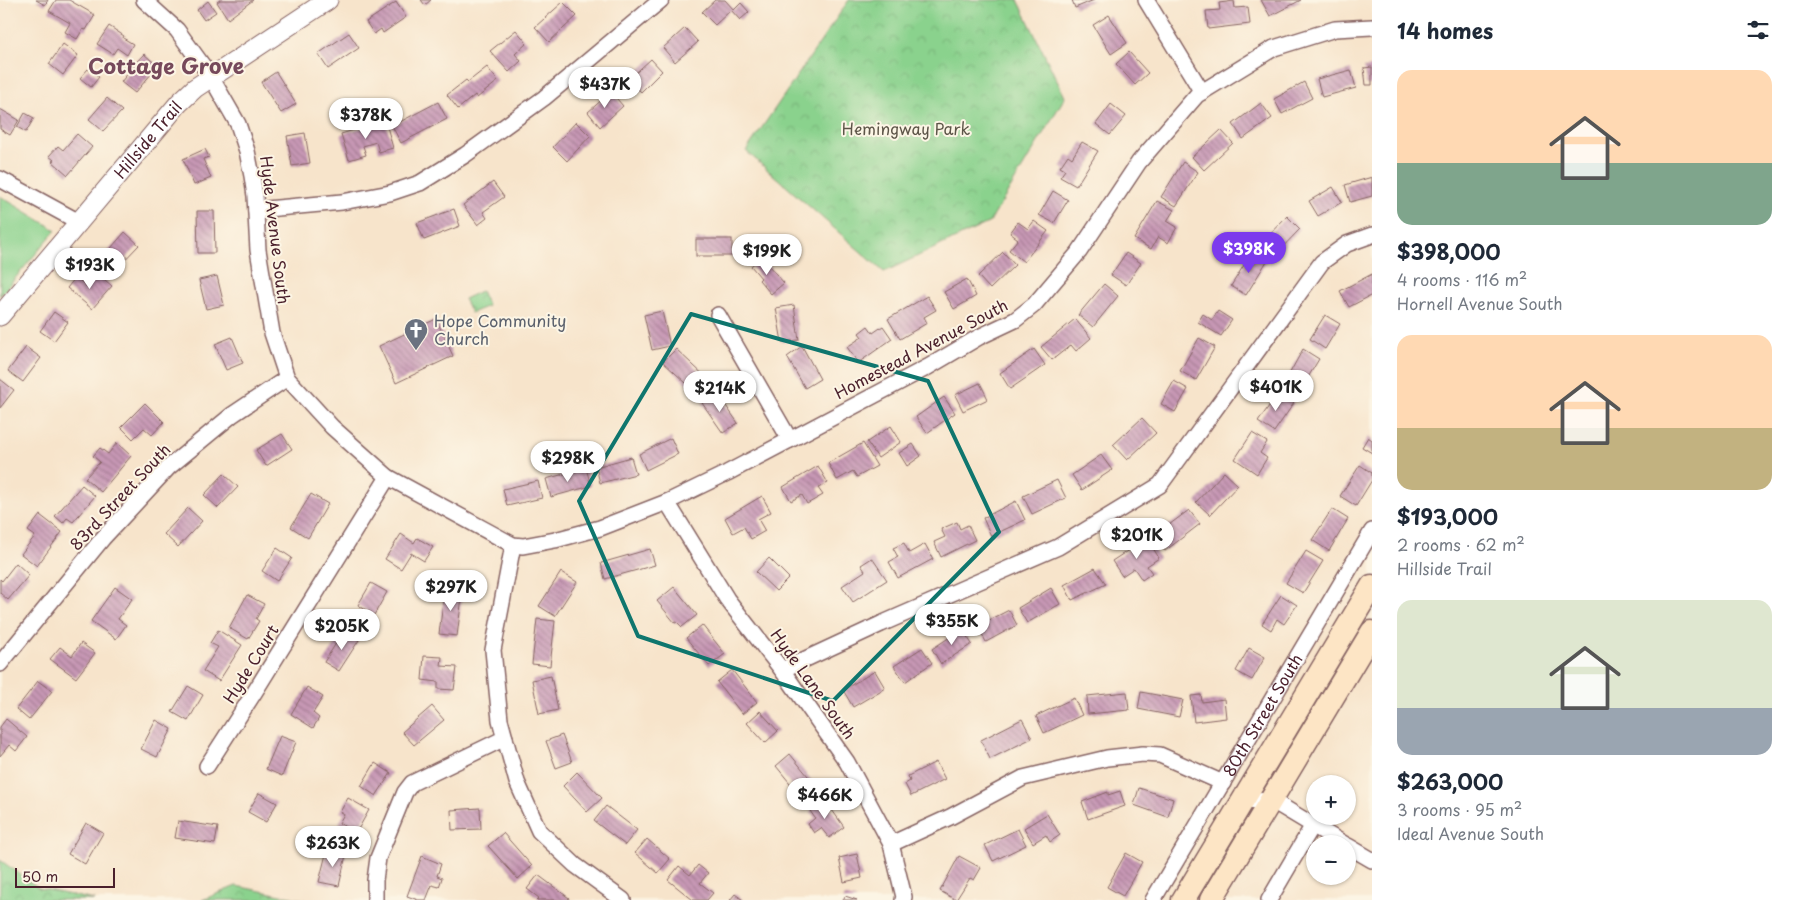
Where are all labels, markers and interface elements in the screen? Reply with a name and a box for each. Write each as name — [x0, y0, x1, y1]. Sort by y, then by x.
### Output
text: 14 homes — [1397, 14, 1493, 46]
icon: filters — [1744, 16, 1772, 44]
district label: Cottage Grove — [88, 49, 244, 81]
pin: $437K — [570, 66, 640, 109]
text: $437K — [579, 71, 631, 95]
street label: Hillside Trail — [108, 95, 187, 183]
pin: $378K — [331, 98, 401, 140]
text: $378K — [340, 102, 392, 126]
icon: home — [1540, 103, 1630, 193]
park label: Hemingway Park — [842, 116, 970, 140]
street label: Hyde Avenue South — [255, 154, 297, 305]
pin: $398K — [1214, 232, 1284, 274]
pin: $199K — [732, 234, 802, 276]
text: $398,000 — [1397, 235, 1501, 267]
text: $398K — [1223, 236, 1275, 260]
text: $199K — [743, 238, 791, 262]
pin: $193K — [55, 248, 125, 290]
text: $193K — [65, 252, 115, 276]
text: 4 rooms · 116 m² — [1397, 267, 1527, 291]
text: Hornell Avenue South — [1397, 291, 1563, 315]
street label: Homestead Avenue South — [829, 292, 1012, 404]
place label: Hope Community Church — [434, 308, 566, 350]
church icon: Hope Community Church — [403, 317, 429, 351]
icon: home — [1540, 368, 1630, 458]
pin: $214K — [685, 370, 755, 413]
pin: $401K — [1241, 370, 1311, 412]
text: $401K — [1250, 374, 1302, 398]
text: $214K — [694, 375, 746, 399]
street label: 83rd Street South — [63, 438, 175, 555]
pin: $298K — [533, 440, 603, 483]
text: $298K — [541, 445, 595, 469]
text: $193,000 — [1397, 500, 1498, 532]
pin: $201K — [1102, 518, 1172, 560]
text: $201K — [1111, 522, 1163, 546]
text: 2 rooms · 62 m² — [1397, 532, 1525, 556]
text: Hillside Trail — [1397, 556, 1492, 580]
pin: $297K — [416, 570, 486, 612]
text: $297K — [425, 574, 477, 598]
pin: $355K — [917, 604, 987, 646]
pin: $205K — [307, 608, 377, 651]
text: $355K — [926, 608, 978, 632]
text: $205K — [315, 613, 369, 637]
street label: Hyde Court — [216, 619, 284, 707]
street label: Hyde Lane South — [766, 623, 862, 743]
icon: home — [1540, 633, 1630, 723]
street label: 80th Street South — [1216, 649, 1308, 780]
text: $263,000 — [1397, 765, 1503, 797]
map controls — [1306, 775, 1356, 885]
button: + — [1306, 775, 1356, 825]
pin: $466K — [790, 778, 860, 820]
text: $466K — [798, 782, 852, 806]
text: 3 rooms · 95 m² — [1397, 797, 1522, 821]
text: Ideal Avenue South — [1397, 821, 1544, 845]
pin: $263K — [298, 826, 368, 868]
text: $263K — [306, 830, 360, 854]
button: − — [1306, 835, 1356, 885]
scale bar — [15, 865, 115, 888]
text: 50 m — [22, 866, 58, 887]

